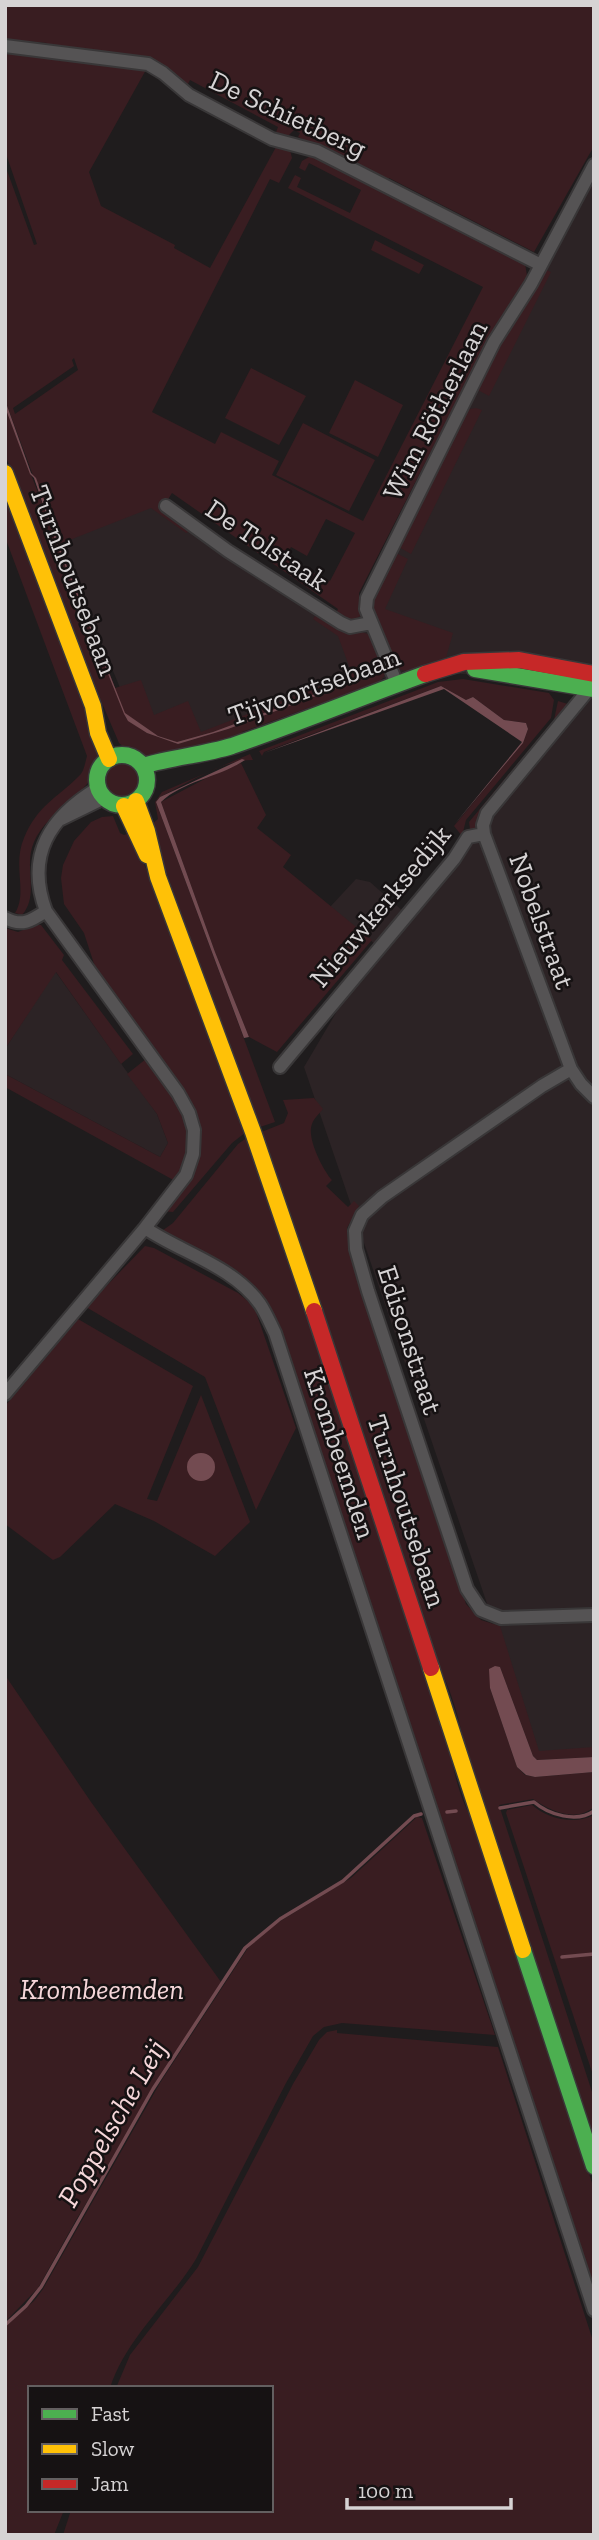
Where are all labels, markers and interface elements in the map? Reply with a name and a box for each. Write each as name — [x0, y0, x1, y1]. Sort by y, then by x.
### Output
street label: De Schietberg — [204, 63, 372, 165]
street label: Wim Rötherlaan — [376, 315, 494, 505]
street label: Turnhoutsebaan — [23, 481, 125, 679]
street label: De Tolstaak — [200, 492, 335, 598]
street label: Tijvoortsebaan — [224, 640, 404, 732]
street label: Nieuwkerksedijk — [303, 818, 458, 994]
street label: Nobelstraat — [502, 849, 582, 994]
street label: Edisonstraat — [370, 1262, 450, 1419]
street label: Krombeemden — [297, 1363, 383, 1543]
street label: Turnhoutsebaan — [360, 1411, 454, 1611]
park label: Krombeemden — [20, 1973, 184, 2006]
water label: Poppelsche Leij — [50, 2033, 174, 2213]
legend — [28, 2386, 273, 2512]
text: Fast — [91, 2401, 130, 2426]
text: Slow — [91, 2436, 134, 2461]
scale bar — [347, 2466, 512, 2510]
text: Jam — [91, 2471, 128, 2496]
text: 100 m — [358, 2478, 413, 2503]

